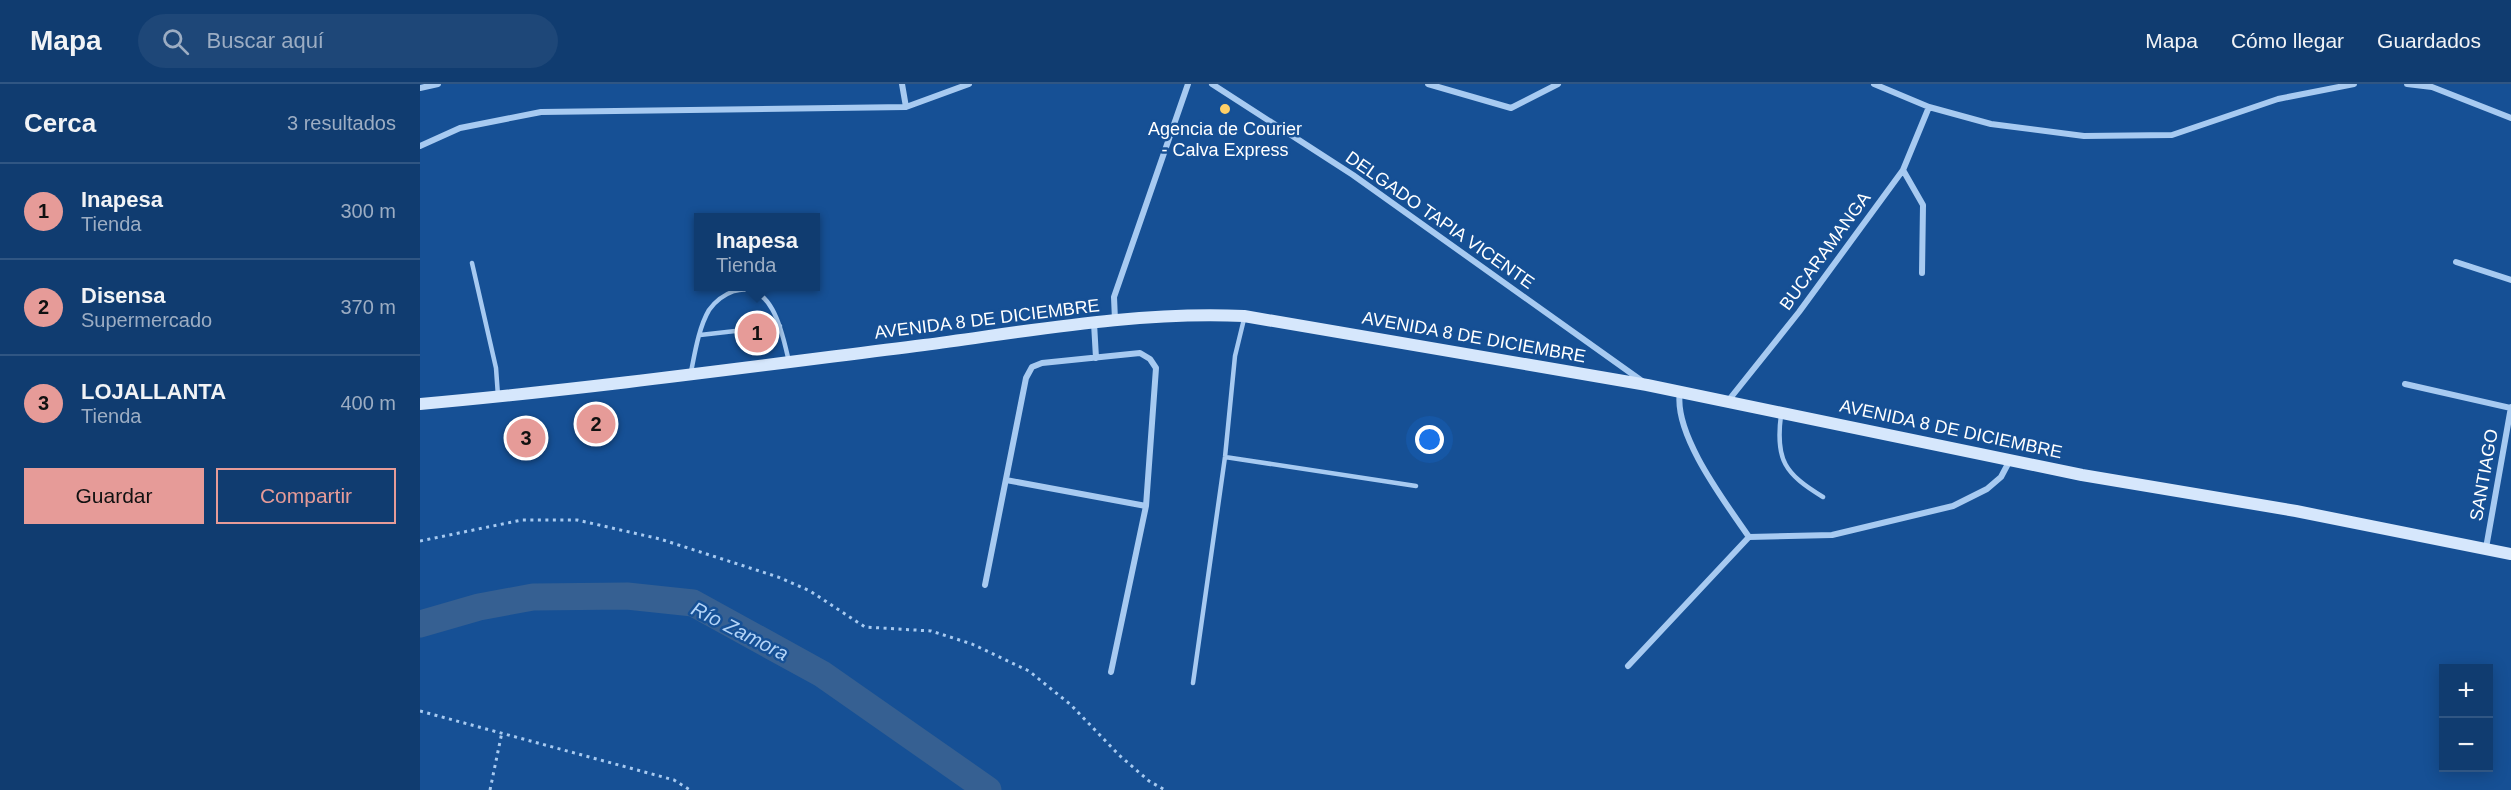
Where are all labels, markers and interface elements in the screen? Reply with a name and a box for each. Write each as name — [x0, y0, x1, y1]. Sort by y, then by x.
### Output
search box — [138, 14, 558, 68]
text: Mapa — [30, 25, 102, 56]
icon: search — [159, 25, 192, 58]
text: Buscar aquí — [207, 28, 324, 53]
text: Mapa — [2145, 29, 2198, 52]
text: Cómo llegar — [2231, 29, 2344, 52]
text: Guardados — [2377, 29, 2481, 52]
marker: Agencia de Courier - Calva Express — [1218, 102, 1232, 116]
text: Cerca — [24, 108, 96, 138]
text: 3 resultados — [287, 112, 396, 134]
place label: Agencia de Courier - Calva Express — [1148, 119, 1302, 160]
street label: DELGADO TAPIA VICENTE — [1342, 147, 1538, 293]
text: Inapesa — [81, 187, 163, 212]
street label: BUCARAMANGA — [1775, 188, 1875, 314]
text: 1 — [38, 200, 49, 222]
text: 300 m — [340, 200, 396, 222]
text: Tienda — [81, 213, 141, 235]
popup — [694, 213, 820, 291]
text: Inapesa — [716, 228, 798, 253]
text: Tienda — [716, 254, 776, 276]
text: Disensa — [81, 283, 165, 308]
street label: AVENIDA 8 DE DICIEMBRE — [873, 295, 1101, 343]
text: 2 — [38, 296, 49, 318]
text: 370 m — [340, 296, 396, 318]
street label: AVENIDA 8 DE DICIEMBRE — [1361, 307, 1587, 367]
text: Supermercado — [81, 309, 212, 331]
pin: 1 — [738, 310, 776, 356]
text: LOJALLANTA — [81, 379, 226, 404]
text: 3 — [38, 392, 49, 414]
text: 400 m — [340, 392, 396, 414]
street label: AVENIDA 8 DE DICIEMBRE — [1838, 396, 2064, 462]
pin: 2 — [576, 402, 615, 446]
text: Tienda — [81, 405, 141, 427]
pin: 3 — [506, 416, 546, 460]
your location — [1415, 425, 1444, 454]
street label: SANTIAGO — [2466, 427, 2502, 523]
button: Guardar — [24, 468, 204, 524]
button: Compartir — [216, 468, 396, 524]
water label: Río Zamora — [688, 597, 792, 665]
map controls — [2439, 664, 2493, 772]
button: + — [2439, 664, 2493, 718]
button: − — [2439, 718, 2493, 772]

